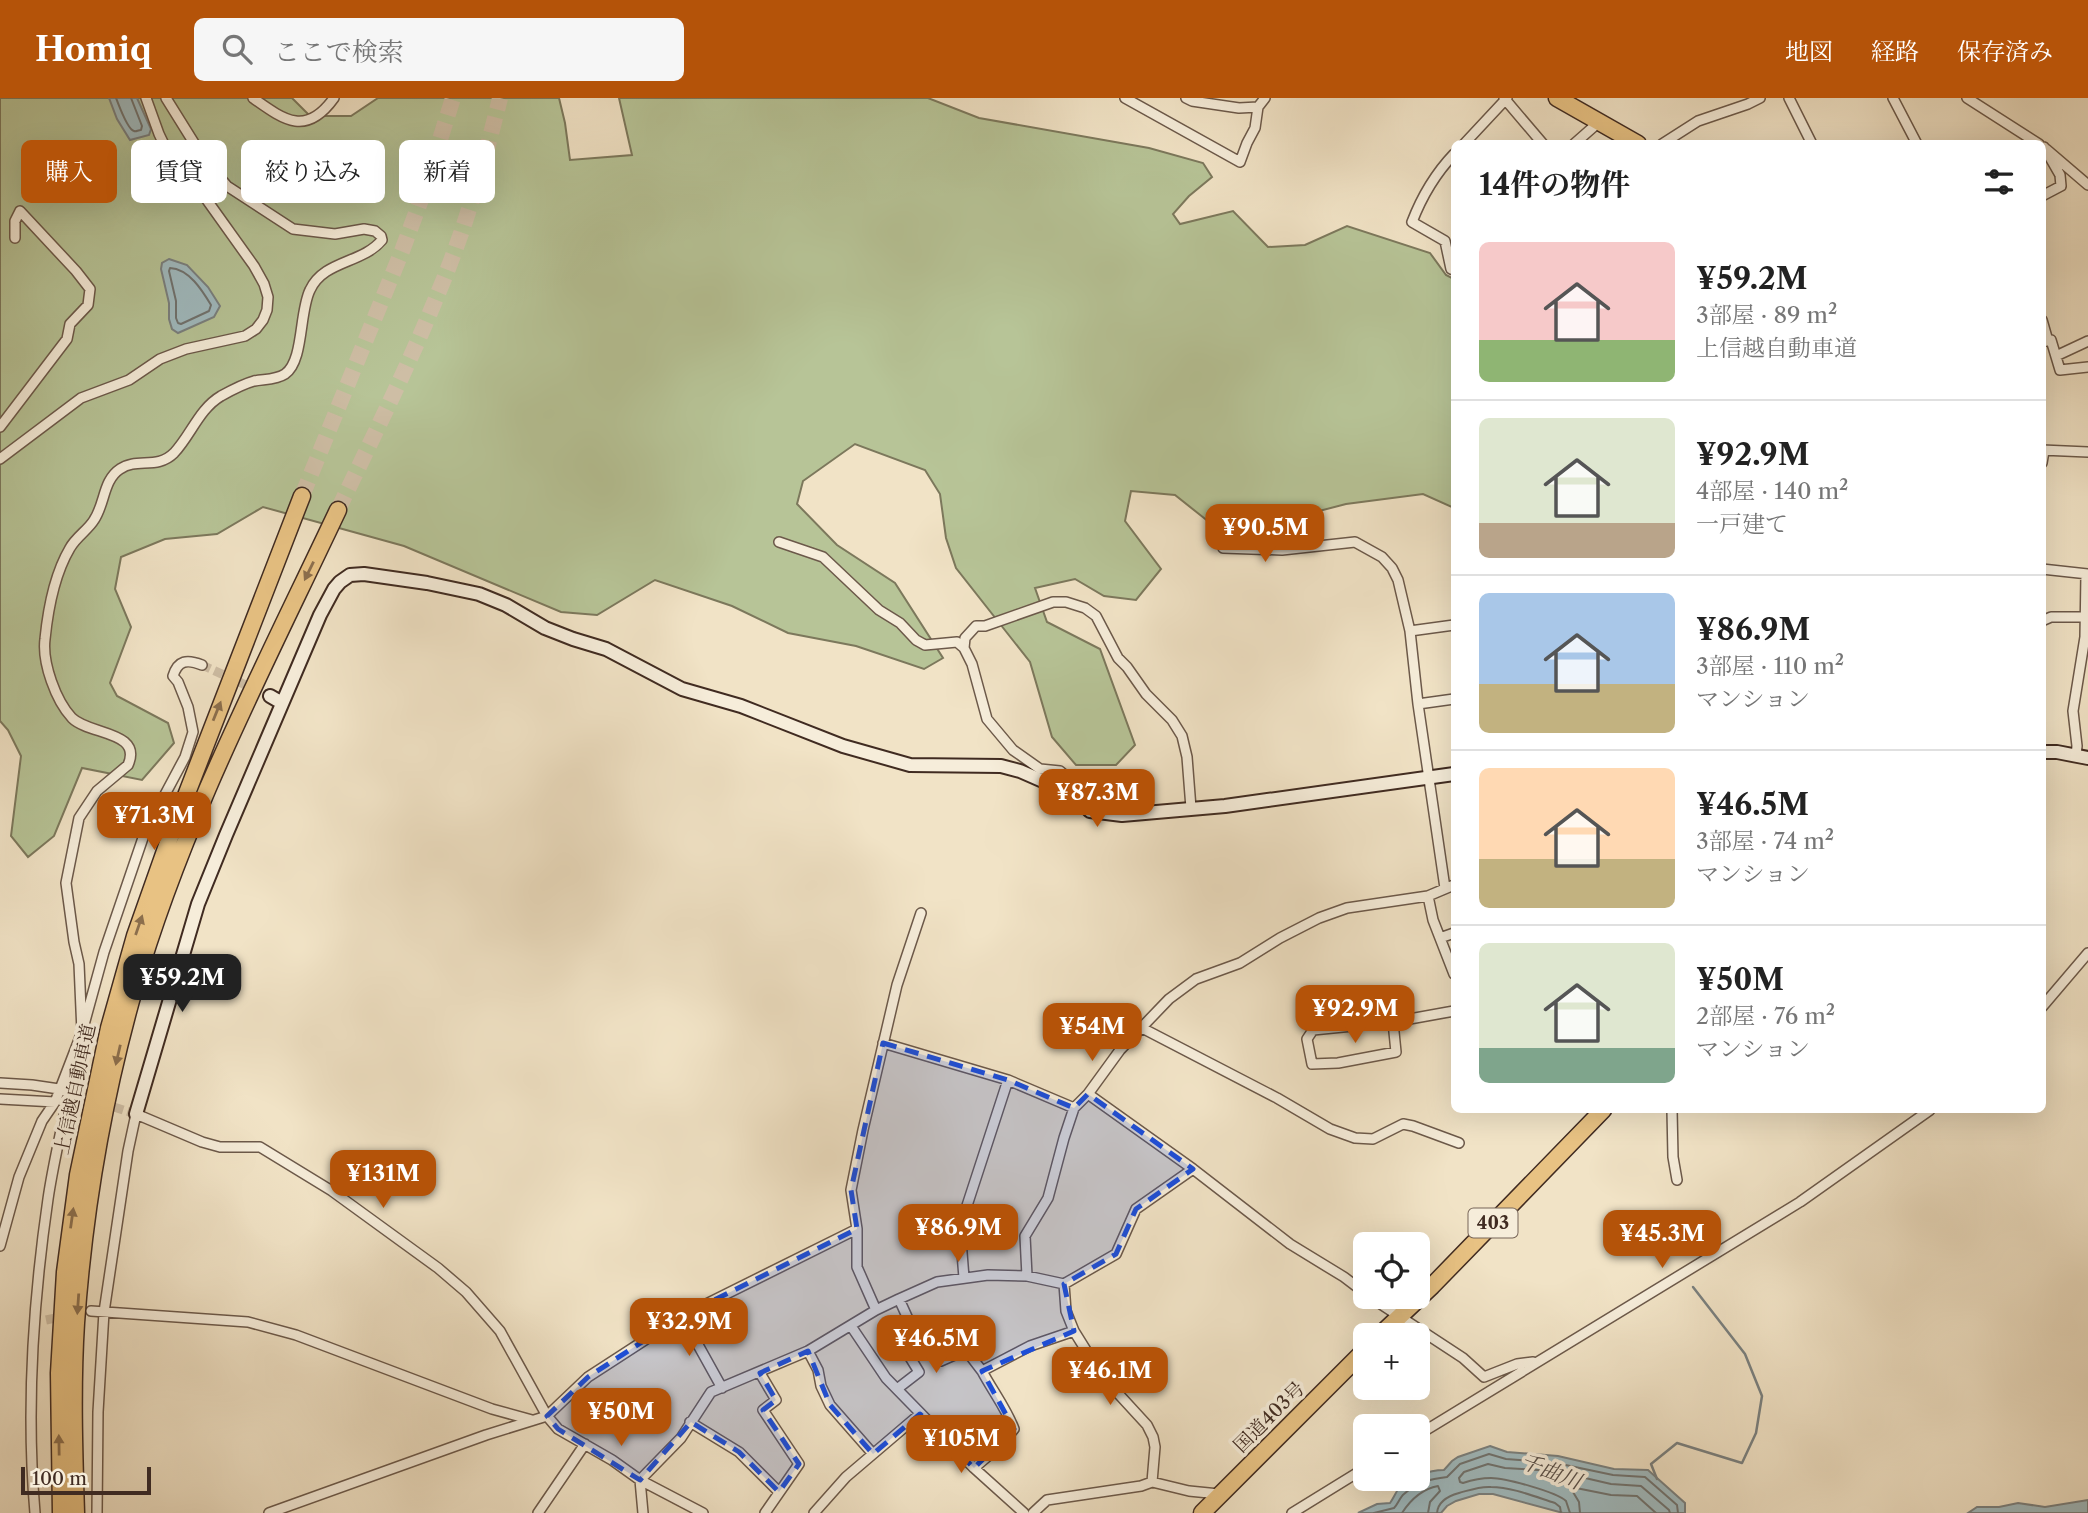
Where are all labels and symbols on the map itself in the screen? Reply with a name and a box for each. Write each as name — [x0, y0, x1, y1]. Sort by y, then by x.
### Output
pin: ¥90.5M — [1208, 504, 1322, 564]
one-way arrow — [303, 561, 315, 581]
one-way arrow — [212, 701, 223, 722]
pin: ¥87.3M — [1040, 770, 1154, 829]
pin: ¥71.3M — [97, 792, 211, 852]
one-way arrow — [134, 914, 145, 935]
pin: ¥59.2M — [125, 954, 239, 1014]
pin: ¥92.9M — [1298, 986, 1412, 1045]
pin: ¥54M — [1051, 1004, 1133, 1063]
street label: 上信越自動車道 — [50, 1022, 100, 1156]
one-way arrow — [112, 1044, 123, 1066]
pin: ¥131M — [334, 1150, 432, 1210]
pin: ¥86.9M — [901, 1204, 1015, 1264]
one-way arrow — [66, 1207, 77, 1229]
road number: 403 — [1468, 1208, 1518, 1238]
pin: ¥45.3M — [1605, 1210, 1719, 1270]
one-way arrow — [72, 1293, 83, 1315]
pin: ¥32.9M — [632, 1298, 746, 1358]
pin: ¥46.5M — [879, 1316, 993, 1375]
pin: ¥46.1M — [1053, 1348, 1167, 1407]
street label: 国道403号 — [1229, 1377, 1309, 1457]
pin: ¥50M — [580, 1388, 662, 1448]
pin: ¥105M — [912, 1416, 1010, 1475]
one-way arrow — [53, 1434, 65, 1456]
water label: 千曲川 — [1517, 1448, 1587, 1495]
scale bar — [21, 1464, 150, 1496]

